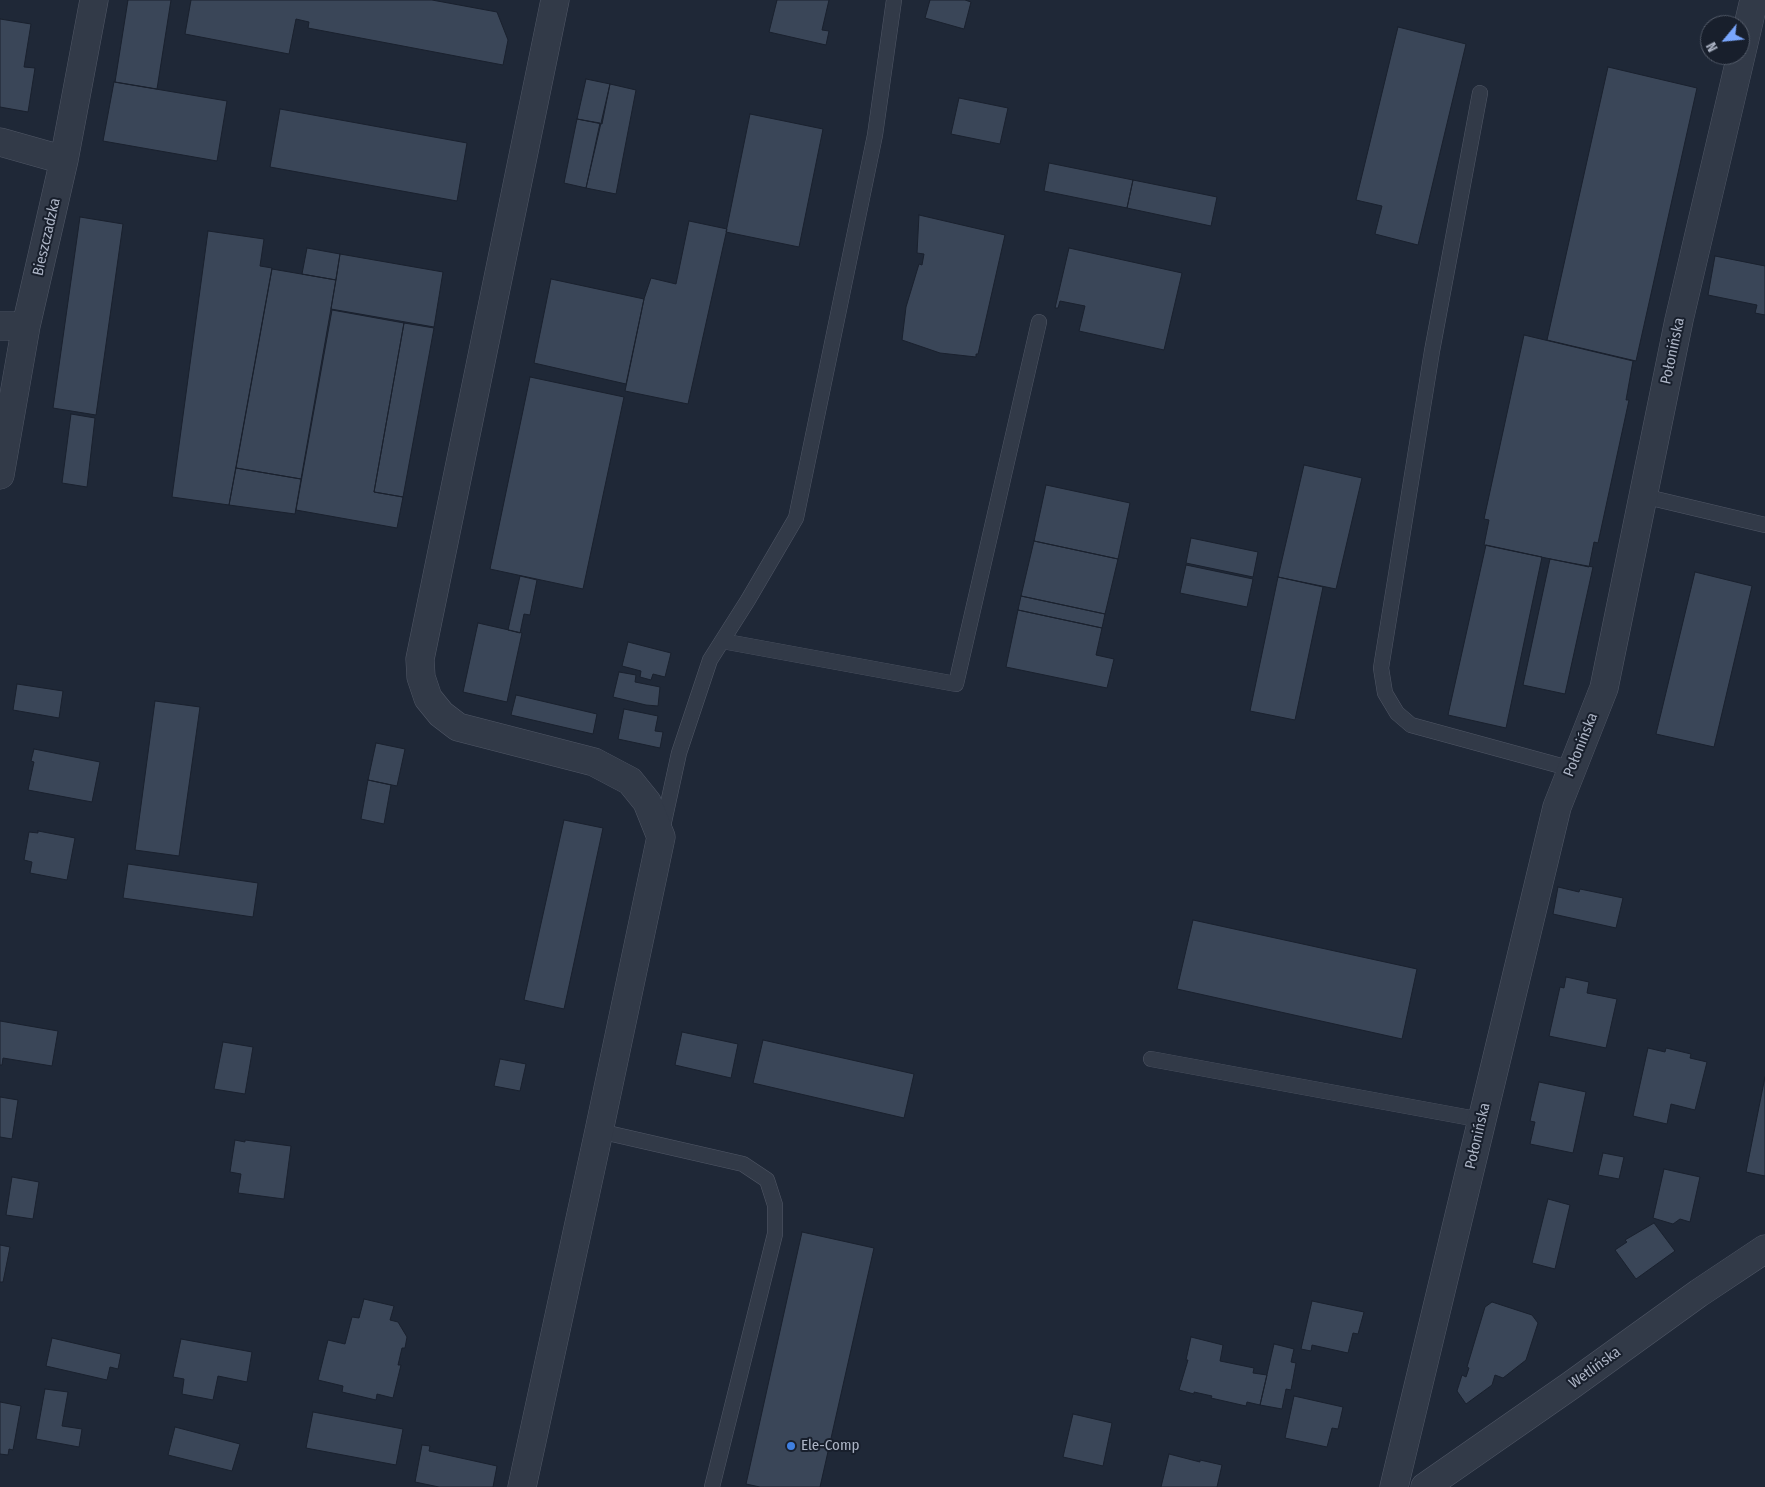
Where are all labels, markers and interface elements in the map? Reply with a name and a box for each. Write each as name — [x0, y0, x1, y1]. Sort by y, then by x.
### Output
north arrow — [1700, 15, 1750, 65]
text: N — [1703, 39, 1722, 55]
street label: Bieszczadzka — [29, 196, 65, 278]
street label: Połonińska — [1657, 316, 1689, 386]
street label: Połonińska — [1560, 710, 1602, 780]
street label: Połonińska — [1462, 1101, 1494, 1171]
street label: Wetlińska — [1566, 1343, 1624, 1393]
place label: Ele-Comp — [801, 1437, 859, 1455]
marker: Ele-Comp — [785, 1440, 797, 1452]

